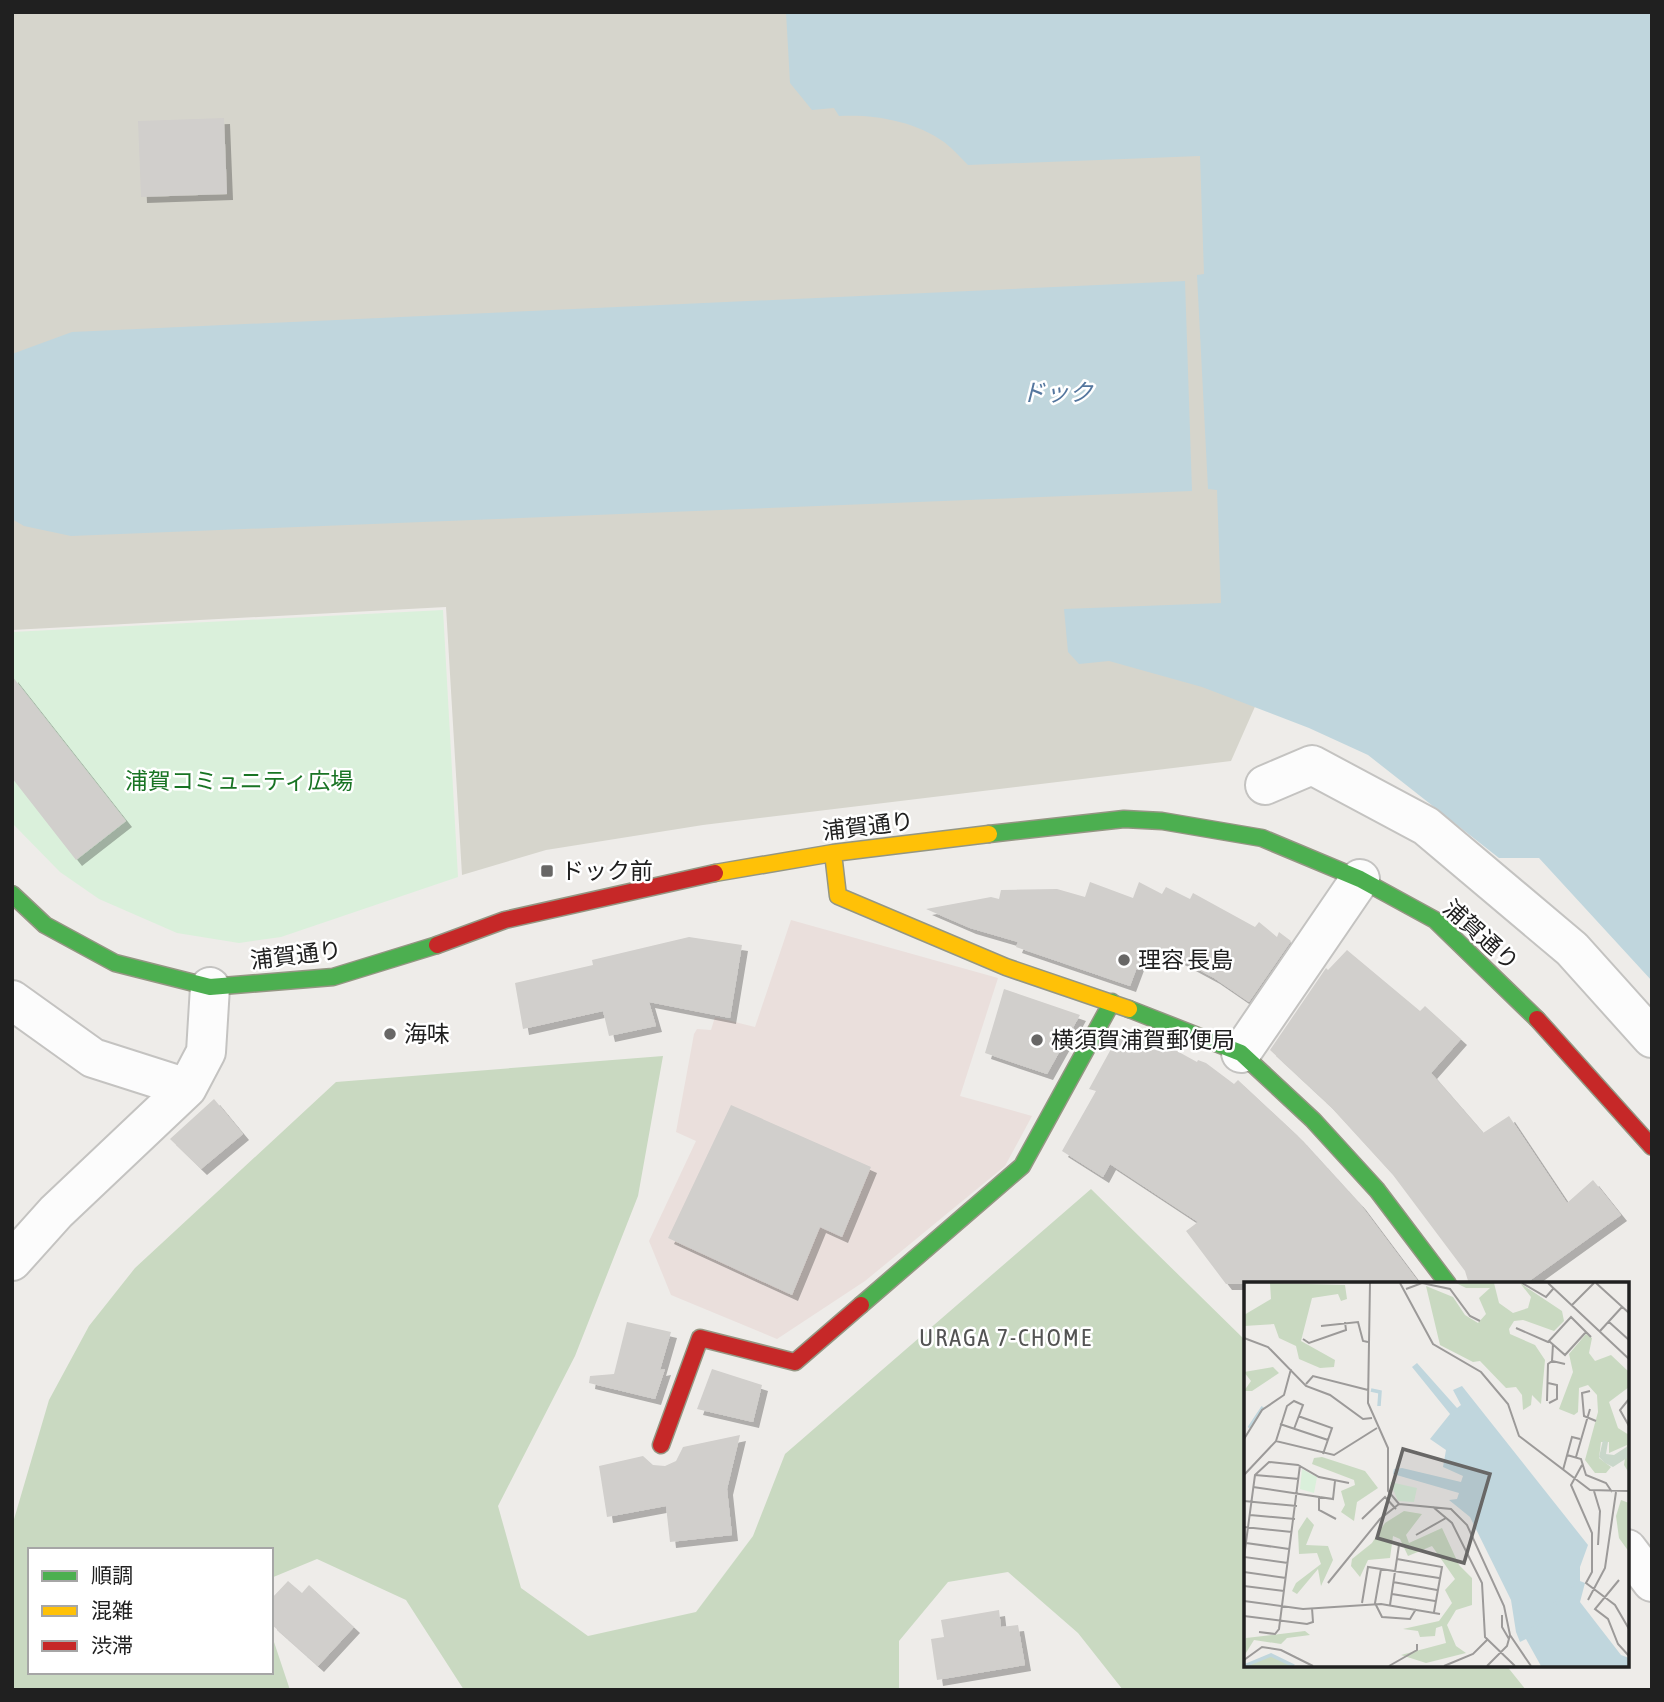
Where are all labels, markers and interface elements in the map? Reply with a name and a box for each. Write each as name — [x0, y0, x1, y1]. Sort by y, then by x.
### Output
water label: ドック — [1021, 379, 1094, 406]
park label: 浦賀コミュニティ広場 — [125, 768, 353, 794]
street label: 浦賀通り — [821, 807, 915, 845]
place label: ドック前 — [561, 858, 653, 884]
marker: ドック前 — [539, 863, 555, 879]
street label: 浦賀通り — [1438, 895, 1524, 975]
street label: 浦賀通り — [249, 936, 343, 974]
place label: 理容 長島 — [1138, 947, 1233, 973]
marker: 理容 長島 — [1116, 952, 1132, 968]
place label: 海味 — [404, 1021, 450, 1047]
marker: 海味 — [382, 1026, 398, 1042]
place label: 横須賀浦賀郵便局 — [1051, 1027, 1235, 1053]
marker: 横須賀浦賀郵便局 — [1029, 1032, 1045, 1048]
inset map — [1244, 1282, 1629, 1667]
district label: URAGA 7-CHOME — [919, 1324, 1093, 1351]
legend — [28, 1548, 273, 1674]
text: 順調 — [91, 1563, 133, 1587]
text: 混雑 — [91, 1598, 133, 1622]
text: 渋滞 — [91, 1633, 133, 1657]

